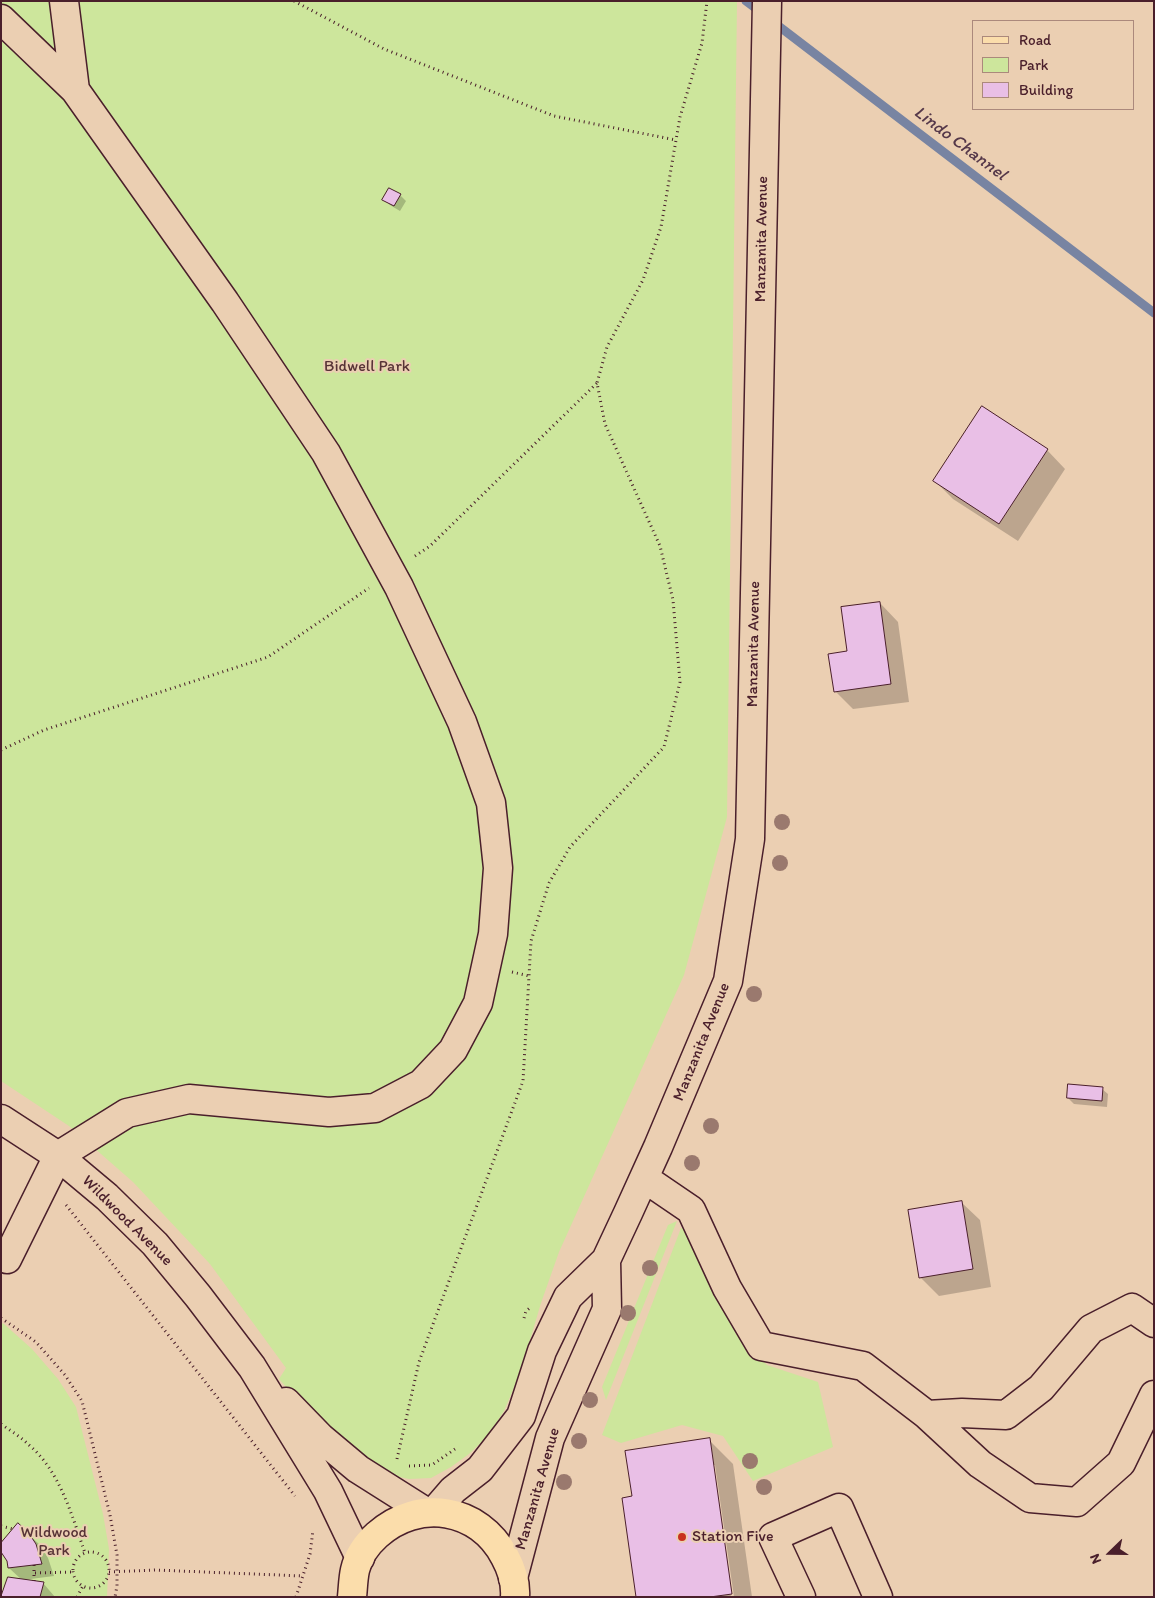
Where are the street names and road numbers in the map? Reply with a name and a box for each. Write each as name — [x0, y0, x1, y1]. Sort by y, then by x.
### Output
street label: Manzanita Avenue — [751, 176, 773, 302]
street label: Manzanita Avenue — [743, 581, 765, 707]
street label: Manzanita Avenue — [669, 980, 735, 1104]
street label: Wildwood Avenue — [78, 1172, 176, 1270]
street label: Manzanita Avenue — [511, 1426, 565, 1552]

